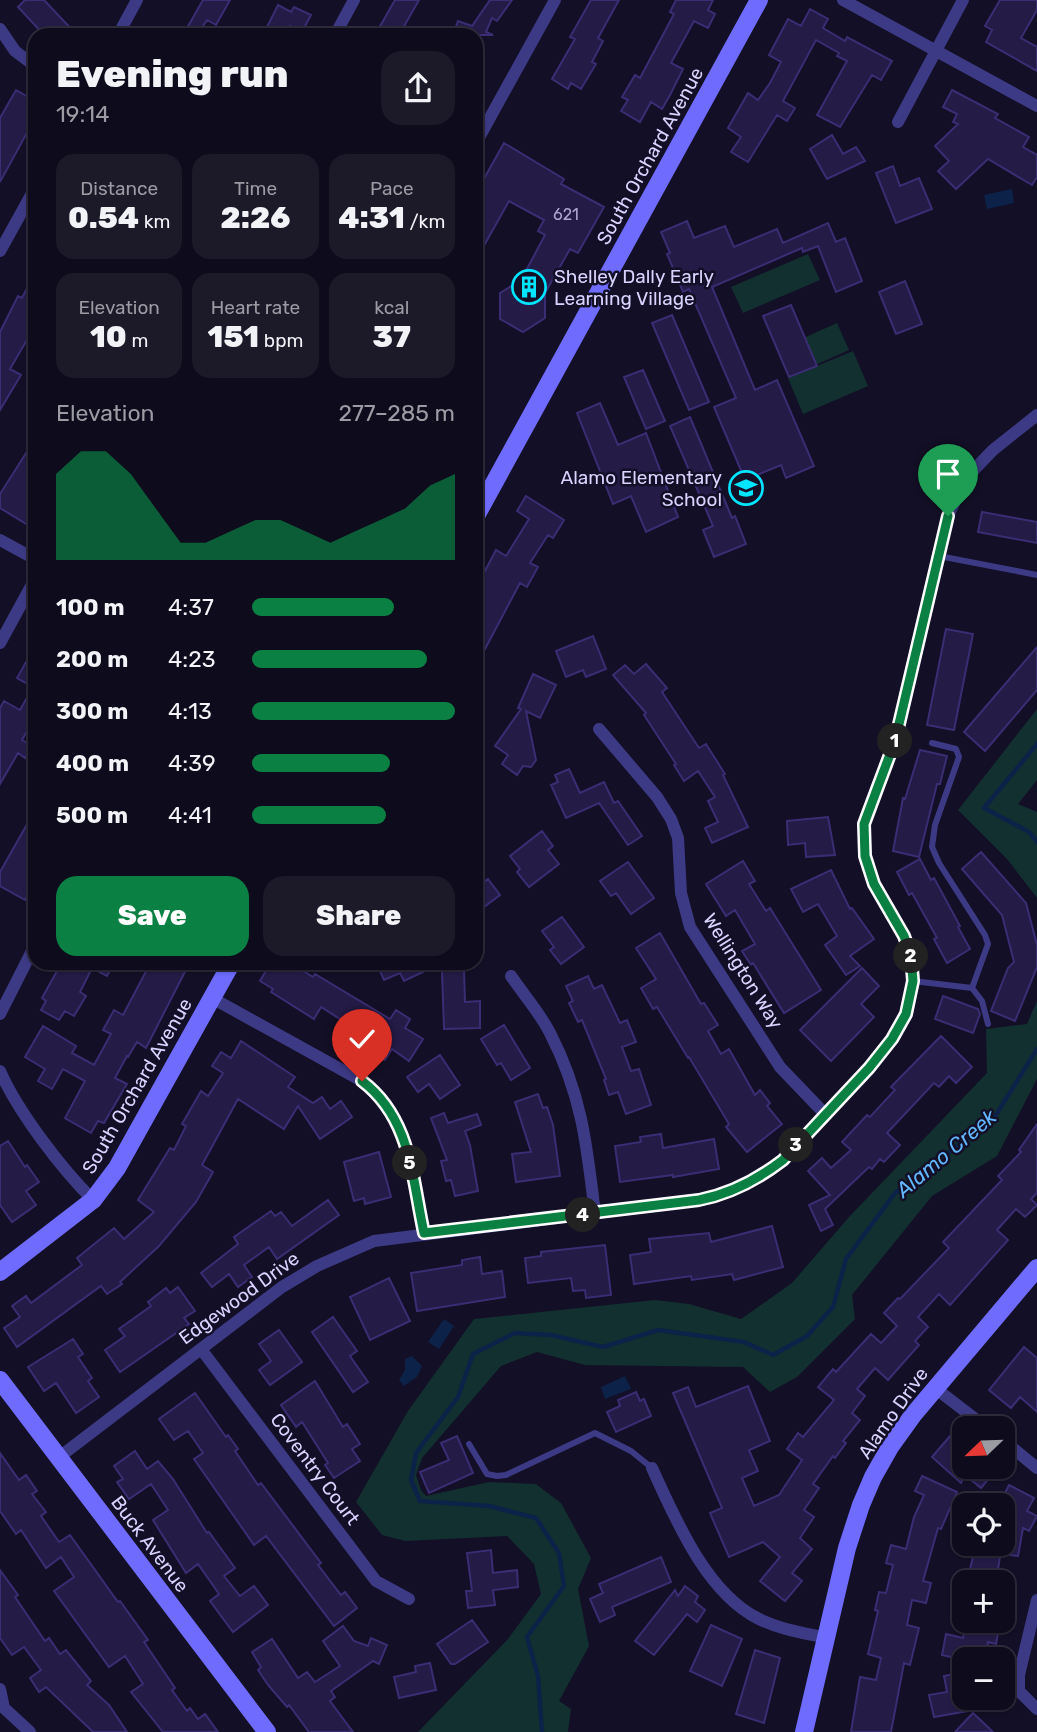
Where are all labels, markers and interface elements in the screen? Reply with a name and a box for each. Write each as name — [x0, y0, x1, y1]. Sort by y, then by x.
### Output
text: Evening run — [56, 51, 289, 97]
button: share — [381, 51, 455, 125]
street label: South Orchard Avenue — [592, 63, 708, 249]
text: 19:14 — [56, 100, 110, 128]
text: Distance — [80, 177, 158, 200]
text: Time — [234, 177, 277, 200]
text: Pace — [370, 177, 414, 200]
text: 0.54 — [68, 200, 139, 236]
text: 2:26 — [221, 200, 290, 236]
text: 4:31 — [338, 200, 405, 236]
house number: 621 — [553, 205, 579, 224]
text: km — [139, 210, 170, 233]
text: /km — [405, 210, 445, 233]
place label: Shelley Dally Early Learning Village — [554, 265, 714, 310]
building icon: Shelley Dally Early Learning Village — [510, 268, 548, 306]
text: Elevation — [78, 296, 160, 319]
text: Heart rate — [211, 296, 300, 319]
text: kcal — [374, 296, 409, 319]
text: 10 — [90, 319, 127, 355]
text: 151 — [208, 319, 259, 355]
text: 37 — [373, 319, 411, 355]
text: m — [127, 329, 148, 352]
text: bpm — [259, 329, 303, 352]
text: Elevation — [56, 399, 155, 427]
text: 277–285 m — [339, 399, 455, 427]
pin — [918, 444, 978, 516]
icon: arrive — [929, 455, 967, 493]
place label: Alamo Elementary School — [560, 466, 722, 511]
school or university icon: Alamo Elementary School — [727, 469, 765, 507]
text: 100 m — [56, 593, 125, 621]
text: 4:37 — [168, 593, 214, 621]
text: 200 m — [56, 645, 128, 673]
text: 4:23 — [168, 645, 216, 673]
text: 300 m — [56, 697, 128, 725]
text: 4:13 — [168, 697, 212, 725]
pin: 1 — [878, 724, 912, 758]
text: 1 — [890, 729, 899, 752]
text: 400 m — [56, 749, 129, 777]
text: 4:39 — [168, 749, 216, 777]
text: 500 m — [56, 801, 128, 829]
text: 4:41 — [168, 801, 212, 829]
button: Save — [56, 876, 249, 956]
button: Share — [263, 876, 455, 956]
street label: Wellington Way — [698, 909, 788, 1033]
pin: 2 — [894, 939, 928, 974]
text: 2 — [904, 944, 917, 967]
street label: South Orchard Avenue — [77, 994, 197, 1178]
pin — [332, 1009, 392, 1081]
icon: check — [343, 1020, 381, 1058]
water label: Alamo Creek — [890, 1103, 1002, 1203]
pin: 3 — [778, 1128, 814, 1162]
text: 3 — [789, 1133, 802, 1156]
pin: 5 — [392, 1146, 428, 1180]
text: 5 — [403, 1151, 416, 1174]
pin: 4 — [566, 1198, 600, 1232]
text: 4 — [576, 1203, 589, 1226]
street label: Edgewood Drive — [174, 1247, 304, 1349]
street label: Alamo Drive — [853, 1363, 933, 1463]
street label: Coventry Court — [265, 1408, 365, 1530]
north arrow — [952, 1416, 1015, 1479]
map controls — [952, 1416, 1015, 1710]
street label: Buck Avenue — [106, 1491, 194, 1597]
button: locate — [952, 1493, 1015, 1556]
button: + — [952, 1570, 1015, 1633]
button: − — [952, 1647, 1015, 1710]

